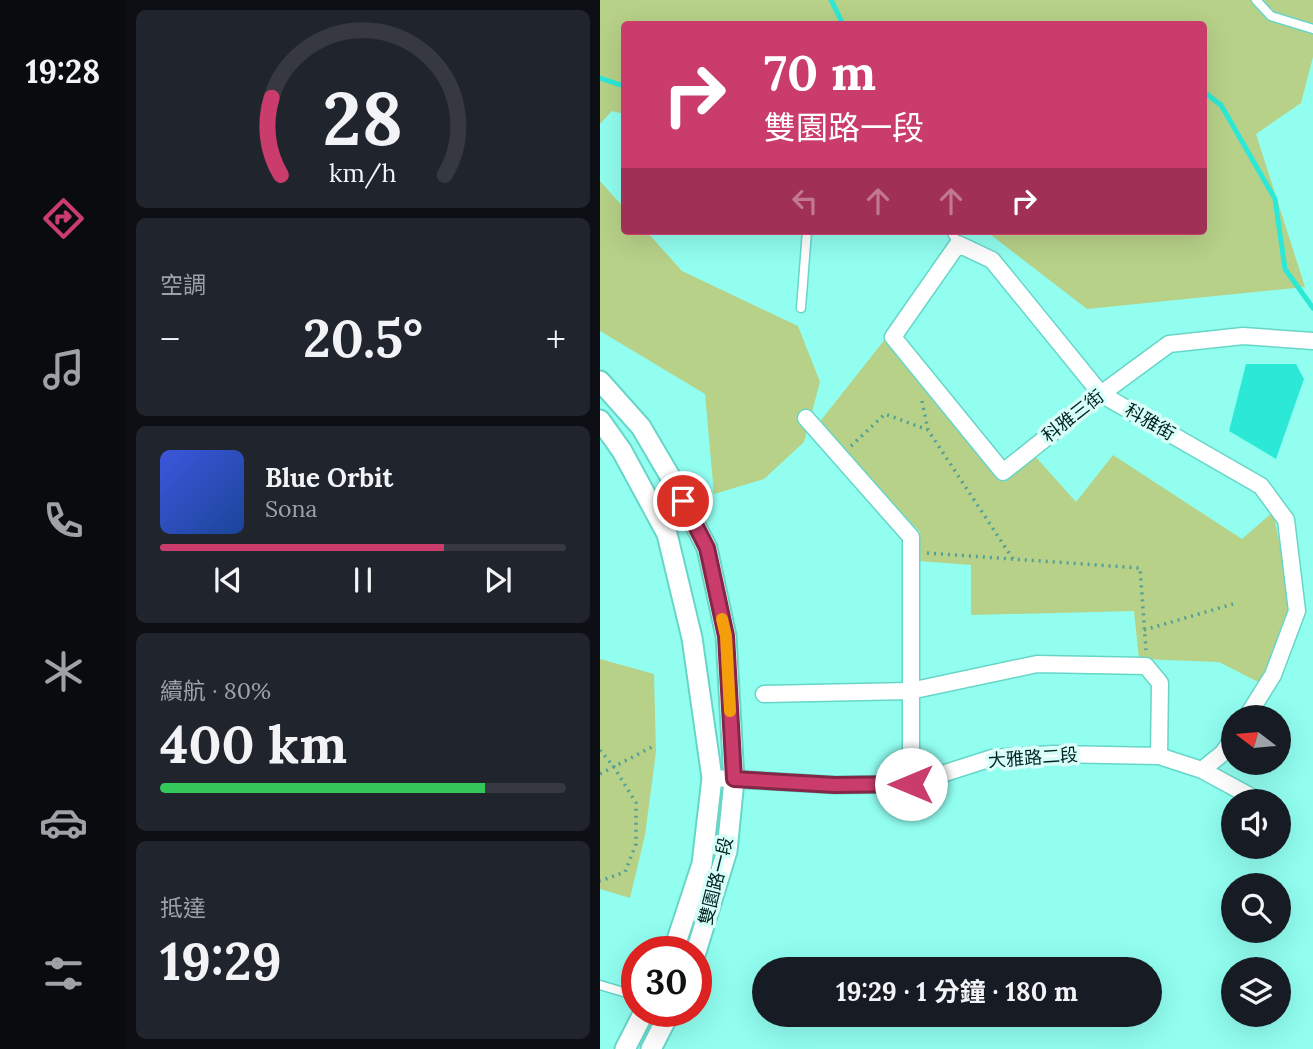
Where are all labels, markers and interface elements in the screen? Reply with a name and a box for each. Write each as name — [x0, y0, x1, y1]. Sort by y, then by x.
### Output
text: 70 m — [764, 41, 876, 103]
icon: right — [649, 49, 740, 140]
text: 19:28 — [26, 51, 100, 92]
text: 28 — [323, 72, 403, 165]
text: 雙園路一段 — [764, 107, 924, 148]
text: km/h — [329, 157, 397, 189]
icon: left — [786, 182, 824, 220]
icon: ahead — [859, 182, 897, 220]
icon: ahead — [932, 182, 970, 220]
icon: right — [1005, 182, 1043, 220]
icon: directions — [39, 194, 88, 243]
text: 空調 — [160, 270, 206, 299]
text: 20.5° — [303, 305, 423, 371]
text: − — [160, 315, 180, 363]
text: + — [546, 315, 566, 363]
icon: music — [39, 345, 88, 394]
street label: 科雅三街 — [1037, 384, 1108, 447]
street label: 科雅街 — [1121, 398, 1179, 445]
text: Blue Orbit — [265, 461, 393, 494]
pin — [653, 471, 713, 531]
icon: arrive — [664, 482, 702, 520]
text: Sona — [265, 494, 317, 523]
icon: phone — [39, 496, 88, 545]
icon: previous — [209, 561, 247, 599]
icon: pause — [344, 561, 382, 599]
icon: next — [479, 561, 517, 599]
icon: climate — [39, 647, 88, 696]
text: 續航 · 80% — [160, 676, 271, 705]
north arrow — [1221, 705, 1291, 775]
map controls — [1221, 705, 1291, 1027]
text: 400 km — [160, 711, 347, 777]
street label: 大雅路二段 — [987, 743, 1079, 772]
position arrow — [874, 747, 948, 821]
button: sound — [1221, 789, 1291, 859]
icon: car — [39, 798, 88, 847]
street label: 雙園路一段 — [693, 834, 738, 927]
button: search — [1221, 873, 1291, 943]
text: 抵達 — [160, 893, 206, 922]
text: 19:29 — [160, 928, 282, 994]
speed limit sign: 30 — [621, 936, 712, 1027]
icon: filters — [39, 949, 88, 998]
button: layers — [1221, 957, 1291, 1027]
text: 19:29 · 1 分鐘 · 180 m — [836, 975, 1078, 1008]

